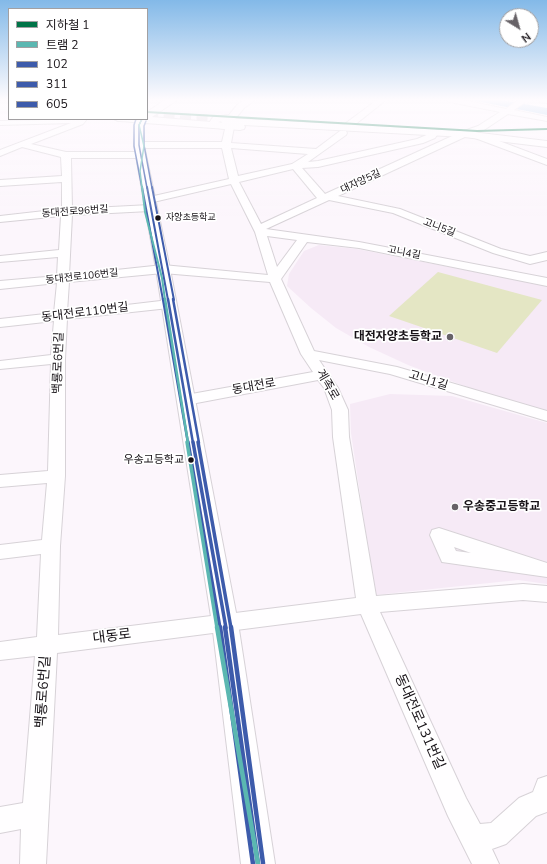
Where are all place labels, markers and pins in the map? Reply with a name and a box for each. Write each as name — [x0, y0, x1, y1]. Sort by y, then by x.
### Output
marker: 자양초등학교 — [153, 213, 163, 223]
place label: 자양초등학교 — [166, 213, 216, 223]
place label: 대전자양초등학교 — [354, 330, 442, 344]
marker: 대전자양초등학교 — [445, 332, 455, 342]
place label: 우송고등학교 — [123, 453, 184, 467]
marker: 우송고등학교 — [186, 455, 196, 465]
place label: 우송중고등학교 — [463, 500, 540, 514]
marker: 우송중고등학교 — [450, 502, 460, 512]

